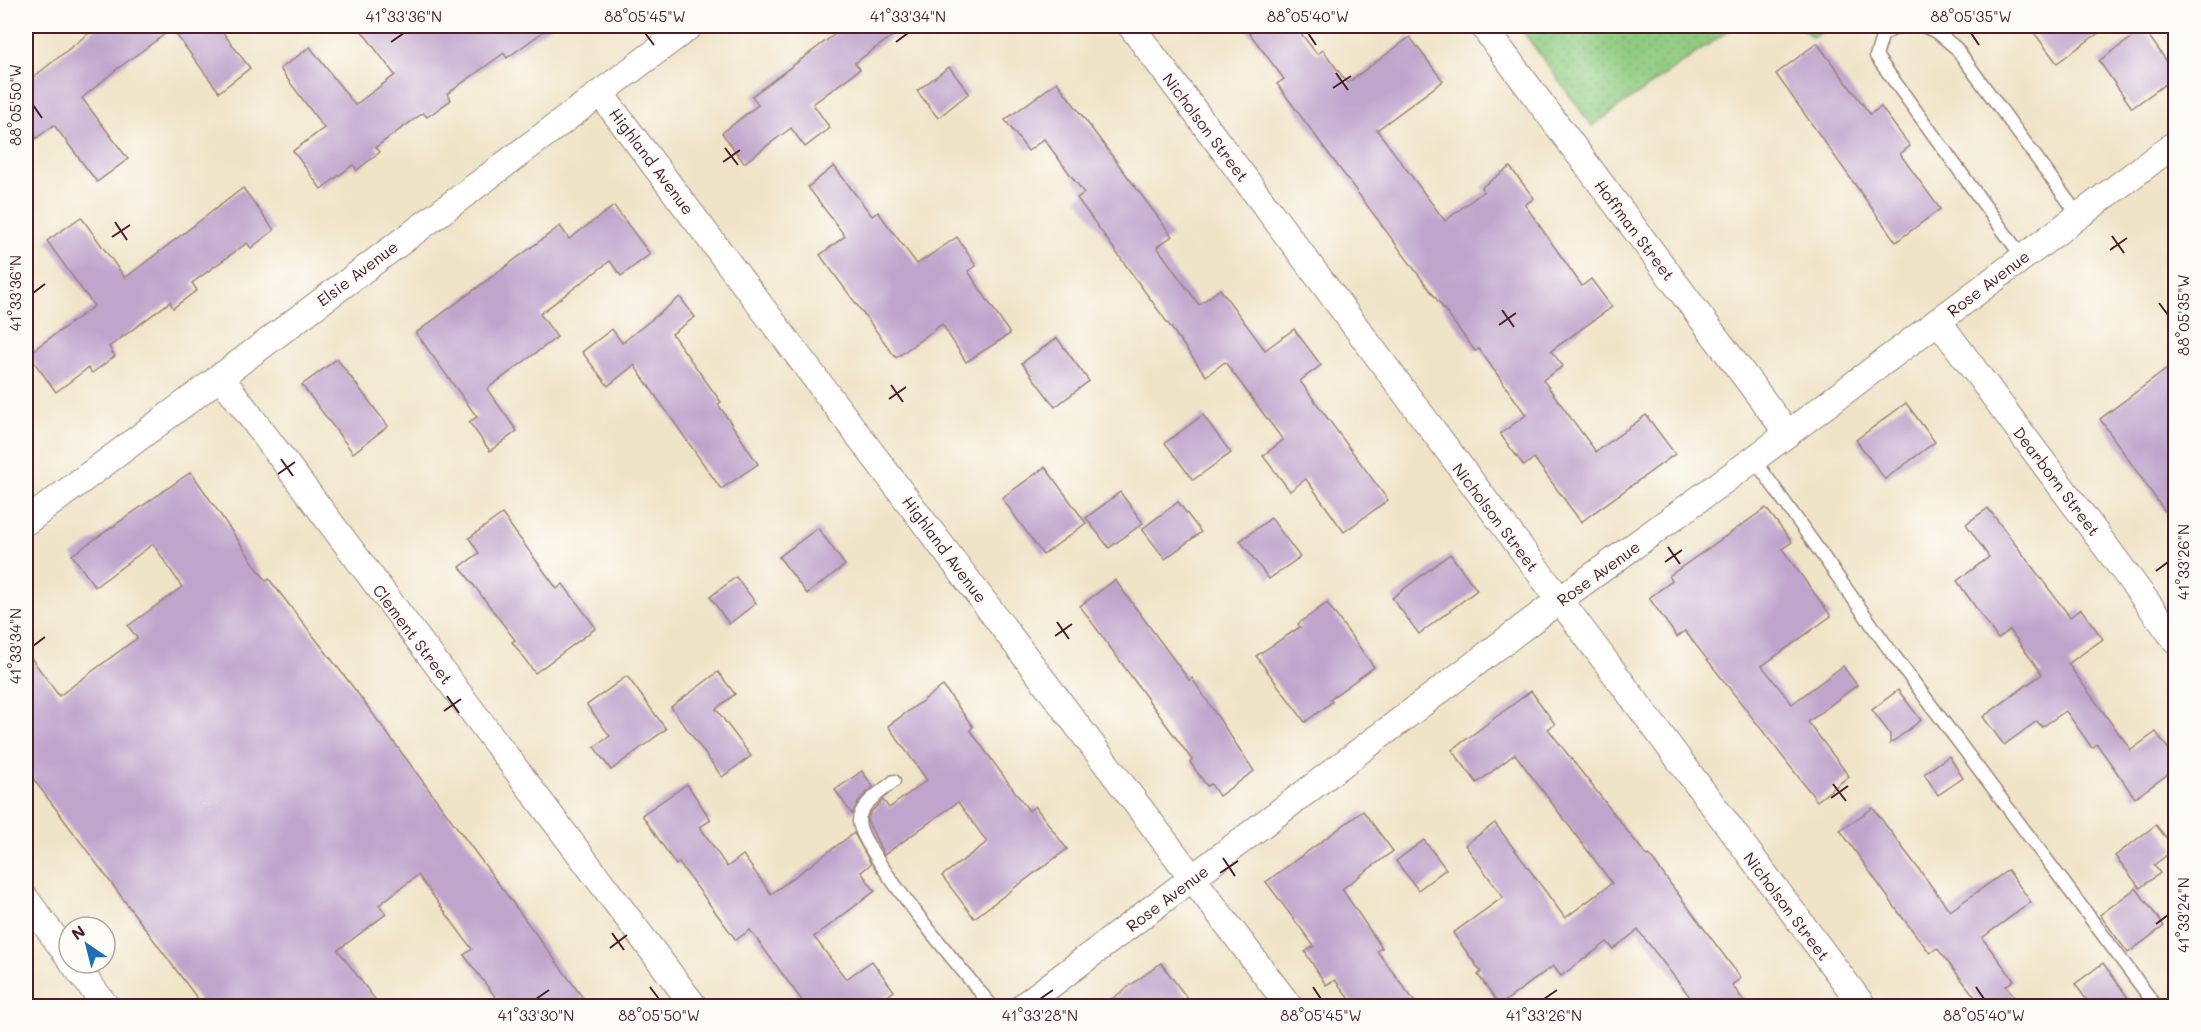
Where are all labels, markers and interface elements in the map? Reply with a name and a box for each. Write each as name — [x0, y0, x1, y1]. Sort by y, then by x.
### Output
text: 41°33'36"N — [366, 6, 442, 26]
text: 88°05'45"W — [604, 6, 686, 26]
text: 41°33'34"N — [870, 6, 946, 26]
text: 88°05'40"W — [1267, 6, 1349, 26]
text: 88°05'35"W — [1930, 6, 2012, 26]
text: 88°05'50"W — [5, 64, 25, 146]
street label: Nicholson Street — [1158, 68, 1254, 186]
street label: Highland Avenue — [605, 104, 699, 218]
street label: Hoffman Street — [1590, 175, 1680, 285]
street label: Elsie Avenue — [312, 236, 402, 310]
street label: Rose Avenue — [1943, 245, 2033, 321]
text: 41°33'36"N — [5, 255, 25, 331]
text: 88°05'35"W — [2173, 274, 2193, 356]
street label: Dearborn Street — [2009, 422, 2105, 540]
street label: Nicholson Street — [1448, 458, 1544, 576]
street label: Highland Avenue — [898, 492, 992, 606]
text: 41°33'26"N — [2173, 524, 2193, 600]
street label: Rose Avenue — [1552, 536, 1644, 610]
street label: Clement Street — [369, 580, 457, 688]
text: 41°33'34"N — [5, 608, 25, 684]
street label: Nicholson Street — [1739, 847, 1835, 965]
street label: Rose Avenue — [1122, 860, 1212, 936]
text: 41°33'24"N — [2173, 877, 2193, 953]
north arrow — [57, 915, 117, 975]
text: N — [67, 920, 89, 944]
text: 41°33'30"N — [498, 1005, 574, 1025]
text: 88°05'50"W — [618, 1005, 700, 1025]
text: 41°33'28"N — [1002, 1005, 1078, 1025]
text: 88°05'45"W — [1280, 1005, 1362, 1025]
text: 41°33'26"N — [1506, 1005, 1582, 1025]
text: 88°05'40"W — [1943, 1005, 2025, 1025]

